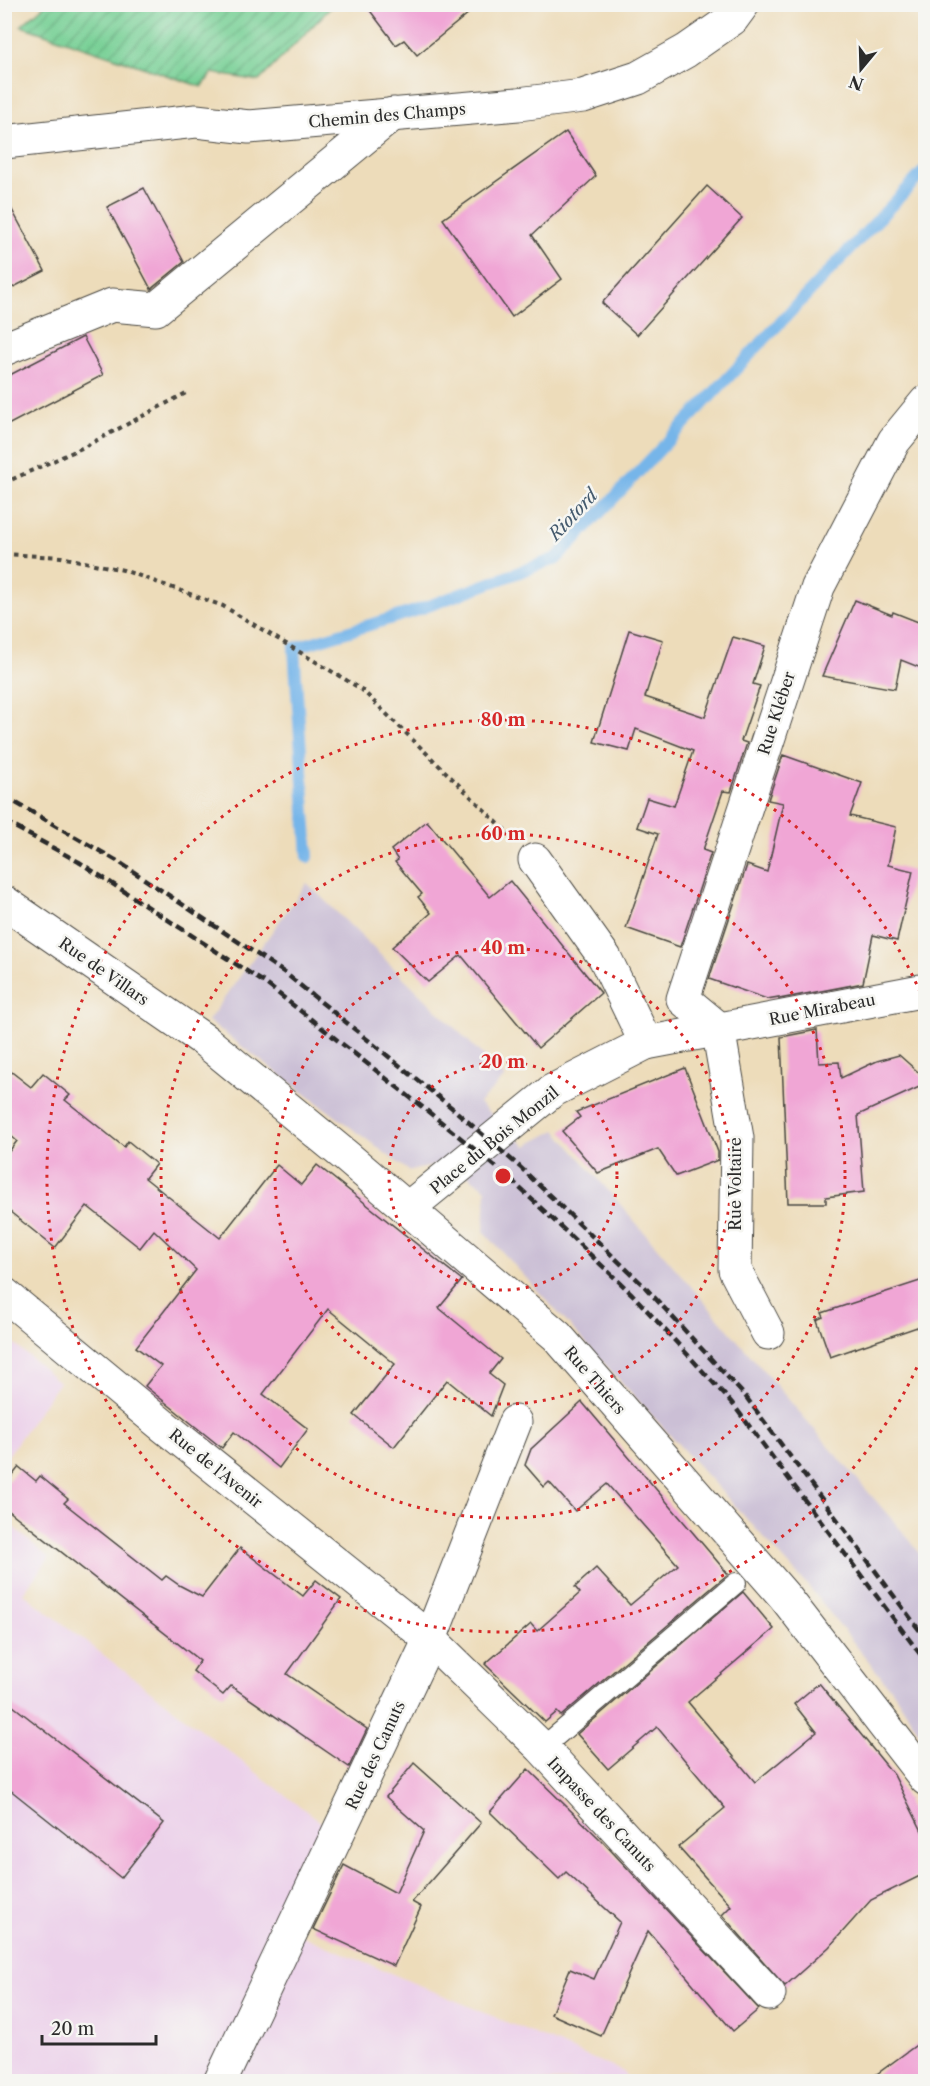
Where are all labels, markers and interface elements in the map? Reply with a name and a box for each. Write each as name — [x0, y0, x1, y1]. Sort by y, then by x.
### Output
north arrow — [831, 39, 891, 99]
text: N — [846, 71, 866, 95]
street label: Chemin des Champs — [308, 98, 467, 132]
water label: Riotord — [542, 483, 604, 547]
street label: Rue Kléber — [753, 669, 799, 757]
text: 80 m — [480, 709, 526, 731]
text: 60 m — [481, 823, 525, 845]
street label: Rue de Villars — [55, 933, 153, 1009]
text: 40 m — [481, 937, 525, 959]
street label: Rue Mirabeau — [767, 989, 877, 1029]
text: 20 m — [481, 1051, 525, 1073]
street label: Place du Bois Monzil — [426, 1082, 563, 1198]
street label: Rue Voltaire — [725, 1137, 745, 1231]
centre of rings — [493, 1166, 513, 1186]
street label: Rue Thiers — [560, 1342, 630, 1418]
street label: Rue de l'Avenir — [165, 1424, 267, 1512]
street label: Rue des Canuts — [341, 1697, 409, 1813]
street label: Impasse des Canuts — [544, 1752, 660, 1876]
scale bar — [42, 2008, 156, 2046]
text: 20 m — [51, 2018, 95, 2040]

